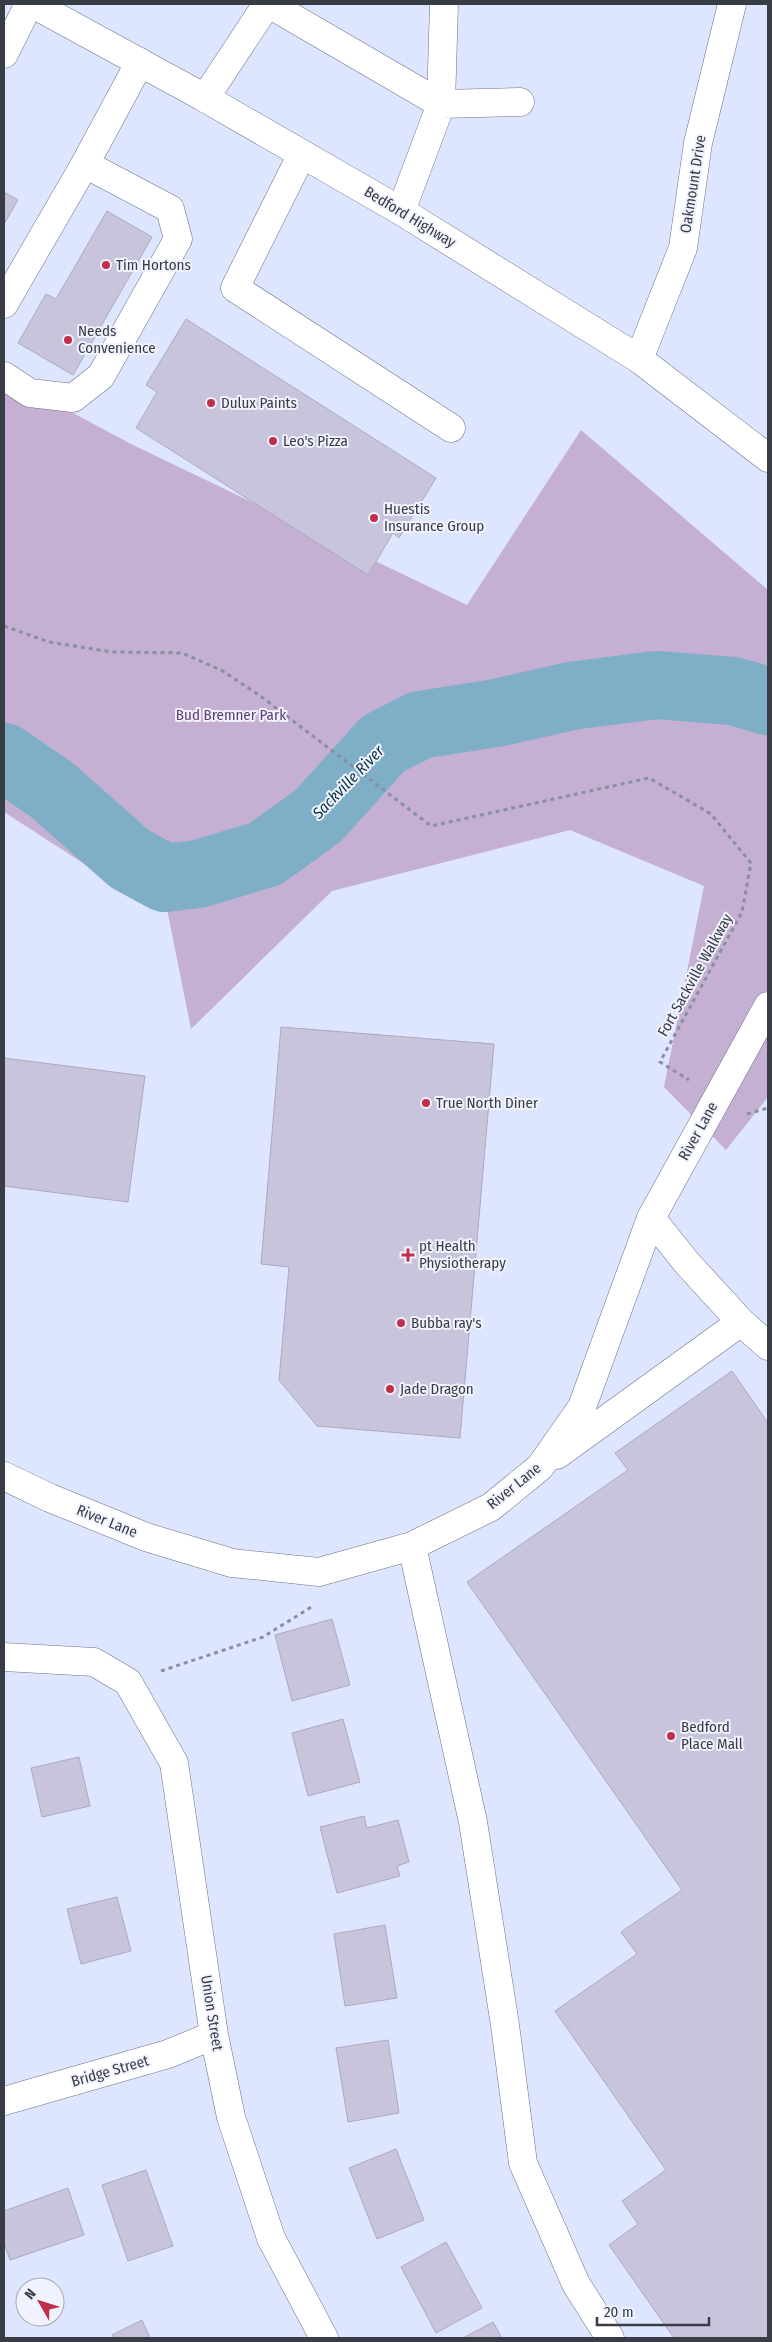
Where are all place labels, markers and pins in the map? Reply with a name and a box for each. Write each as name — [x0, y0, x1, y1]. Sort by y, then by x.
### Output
place label: Tim Hortons — [116, 256, 191, 274]
marker: Tim Hortons — [100, 259, 112, 271]
place label: Needs Convenience — [78, 322, 156, 357]
marker: Needs Convenience — [62, 334, 74, 346]
place label: Dulux Paints — [221, 394, 297, 412]
marker: Dulux Paints — [205, 397, 217, 409]
place label: Leo's Pizza — [283, 432, 348, 450]
marker: Leo's Pizza — [267, 435, 279, 447]
place label: Huestis Insurance Group — [384, 500, 484, 535]
marker: Huestis Insurance Group — [368, 512, 380, 524]
place label: True North Diner — [436, 1094, 539, 1112]
marker: True North Diner — [420, 1097, 432, 1109]
place label: pt Health Physiotherapy — [419, 1237, 506, 1272]
marker: pt Health Physiotherapy — [401, 1248, 415, 1262]
place label: Bubba ray's — [411, 1314, 482, 1332]
marker: Bubba ray's — [395, 1317, 407, 1329]
place label: Jade Dragon — [400, 1380, 474, 1398]
marker: Jade Dragon — [384, 1383, 396, 1395]
place label: Bedford Place Mall — [681, 1718, 743, 1753]
marker: Bedford Place Mall — [665, 1730, 677, 1742]

